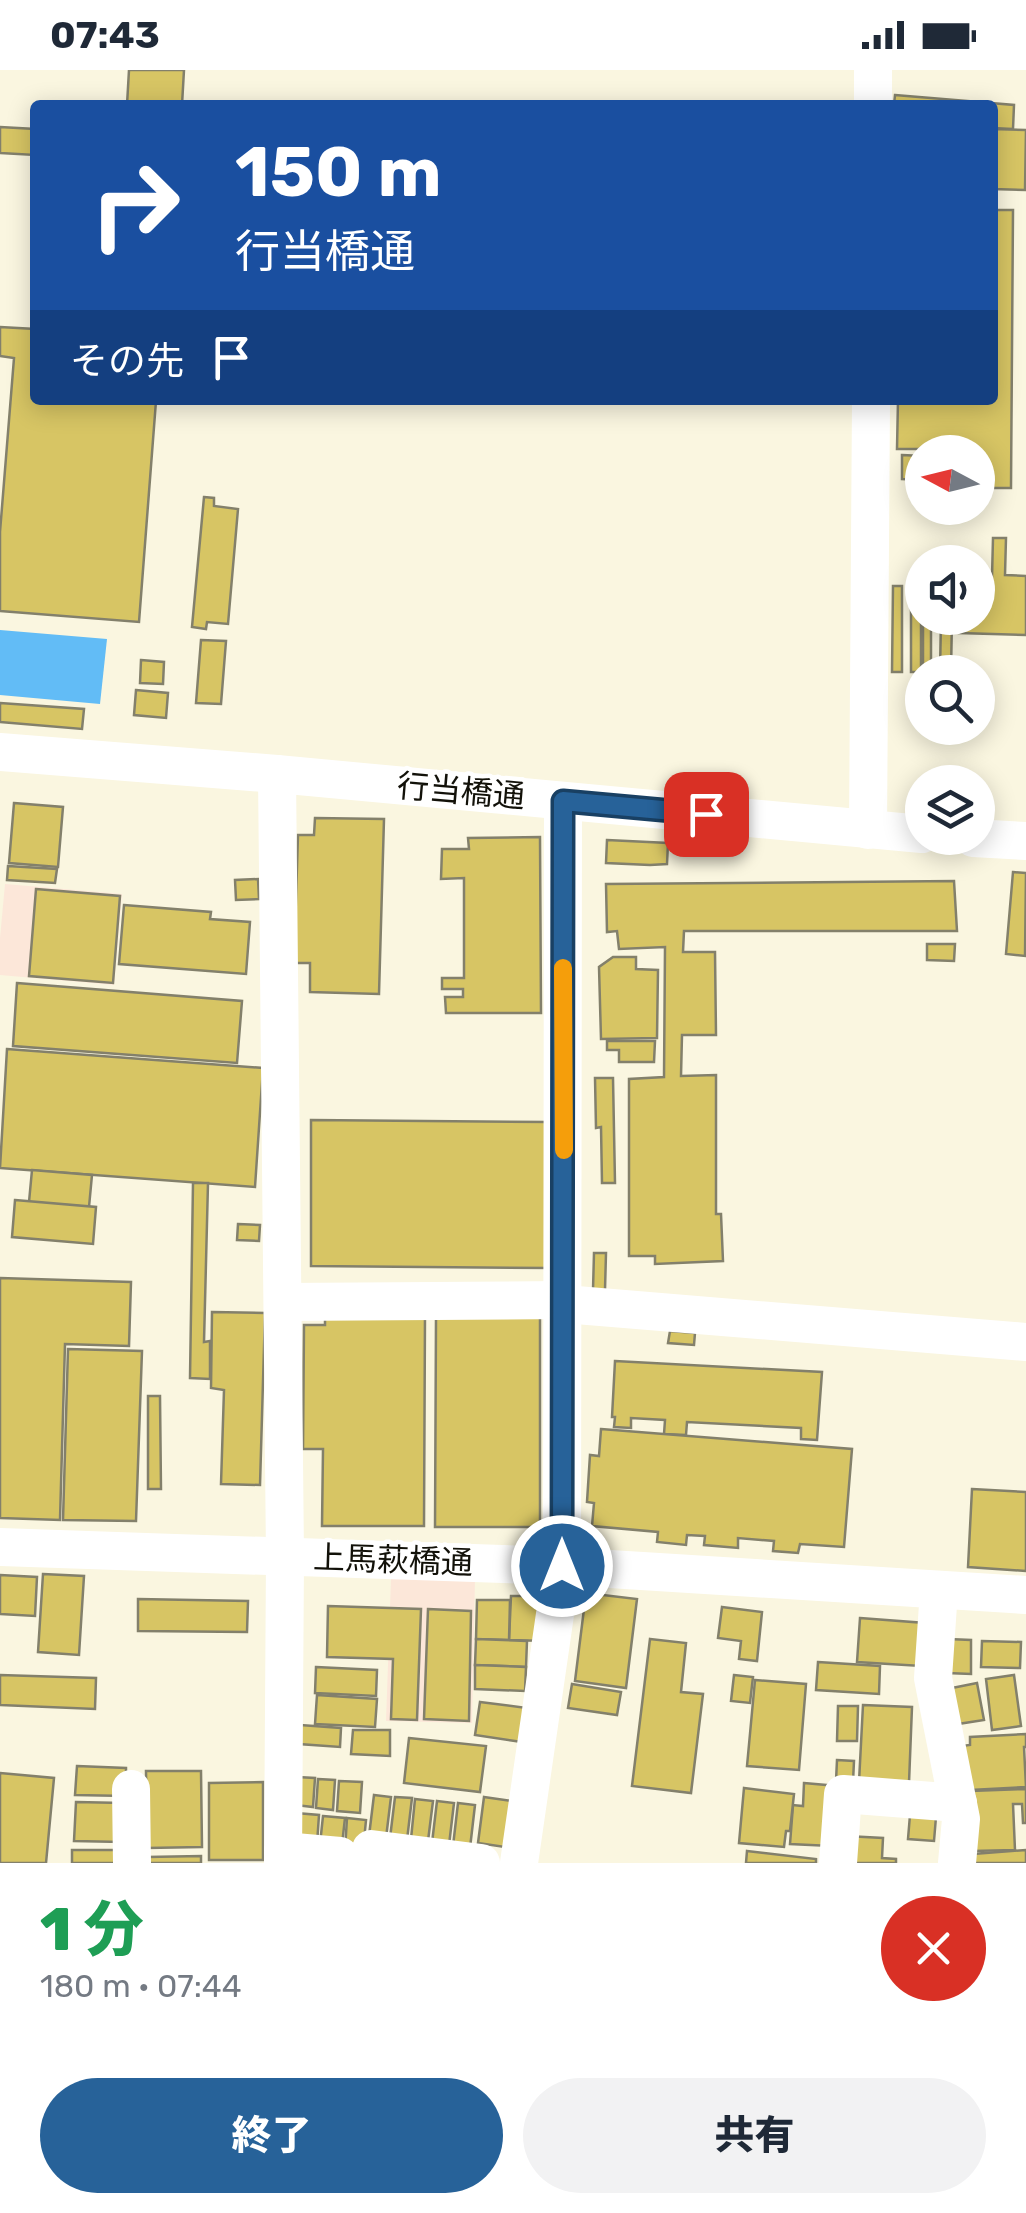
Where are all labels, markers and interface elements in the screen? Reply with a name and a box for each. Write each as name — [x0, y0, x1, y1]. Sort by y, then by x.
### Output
text: 07:43 — [50, 12, 160, 58]
text: 150 m — [235, 131, 442, 214]
icon: right — [70, 140, 200, 270]
text: 行当橋通 — [235, 225, 415, 278]
icon: arrive — [204, 330, 259, 385]
text: その先 — [70, 338, 184, 384]
north arrow — [905, 435, 995, 525]
map controls — [905, 435, 995, 855]
button: sound — [905, 545, 995, 635]
button: search — [905, 655, 995, 745]
button: layers — [905, 765, 995, 855]
street label: 行当橋通 — [396, 766, 526, 816]
pin — [664, 772, 749, 857]
icon: arrive — [679, 787, 734, 842]
position arrow — [510, 1514, 614, 1618]
street label: 上馬萩橋通 — [312, 1538, 474, 1582]
text: 1 分 — [40, 1894, 144, 1965]
button: close — [881, 1896, 986, 2001]
text: 180 m · 07:44 — [40, 1967, 242, 2005]
button: 終了 — [40, 2078, 503, 2193]
button: 共有 — [523, 2078, 986, 2193]

